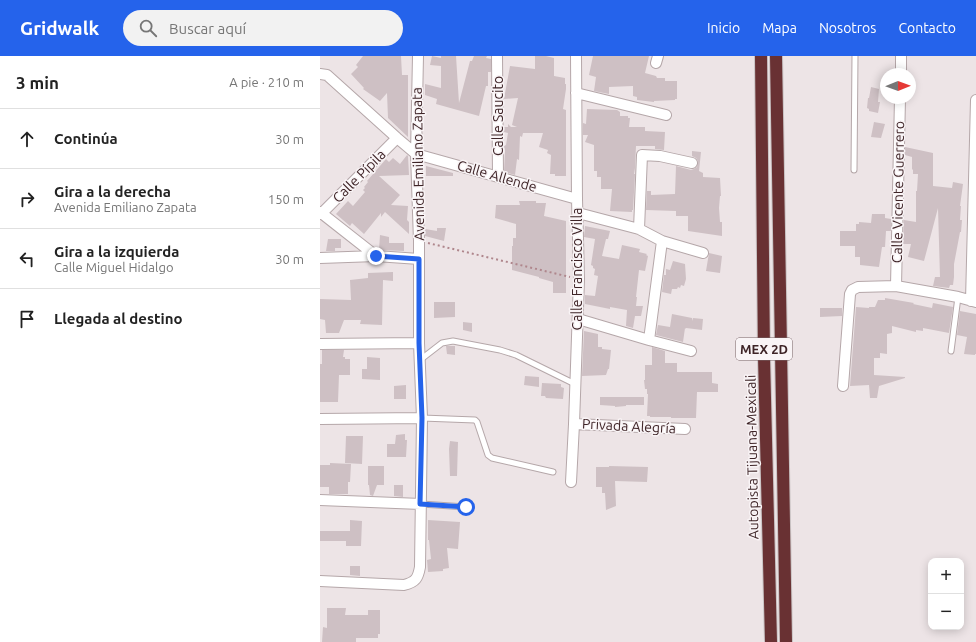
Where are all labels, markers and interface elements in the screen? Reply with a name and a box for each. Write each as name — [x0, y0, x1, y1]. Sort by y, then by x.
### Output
search box — [123, 10, 403, 46]
text: Gridwalk — [20, 17, 99, 39]
icon: search — [137, 17, 159, 39]
text: Buscar aquí — [169, 20, 246, 37]
text: Inicio — [707, 20, 740, 36]
text: Mapa — [762, 20, 797, 36]
text: Nosotros — [819, 20, 876, 36]
text: Contacto — [898, 20, 956, 36]
north arrow — [880, 68, 916, 104]
text: 3 min — [16, 73, 59, 92]
text: A pie · 210 m — [229, 75, 304, 89]
street label: Calle Saucito — [490, 76, 506, 156]
street label: Avenida Emiliano Zapata — [409, 87, 427, 241]
street label: Calle Vicente Guerrero — [889, 121, 907, 263]
icon: ahead — [16, 128, 38, 150]
text: Continúa — [54, 130, 118, 147]
text: 30 m — [275, 132, 304, 146]
street label: Calle Pípila — [329, 146, 389, 206]
street label: Calle Allende — [455, 157, 539, 195]
text: Gira a la derecha — [54, 183, 171, 200]
icon: right — [16, 188, 38, 210]
text: 150 m — [268, 192, 304, 206]
text: Avenida Emiliano Zapata — [54, 200, 197, 214]
street label: Calle Francisco Villa — [569, 208, 585, 330]
text: Gira a la izquierda — [54, 243, 180, 260]
route end — [367, 247, 385, 265]
icon: left — [16, 248, 38, 270]
text: 30 m — [275, 252, 304, 266]
text: Calle Miguel Hidalgo — [54, 260, 174, 274]
icon: arrive — [16, 308, 38, 330]
text: Llegada al destino — [54, 310, 183, 327]
road number: MEX 2D — [736, 338, 792, 360]
street label: Autopista Tijuana-Mexicali — [743, 375, 761, 539]
street label: Privada Alegría — [582, 416, 676, 436]
route start — [457, 498, 475, 516]
map controls — [928, 558, 964, 630]
button: + — [928, 558, 964, 594]
button: − — [928, 594, 964, 630]

